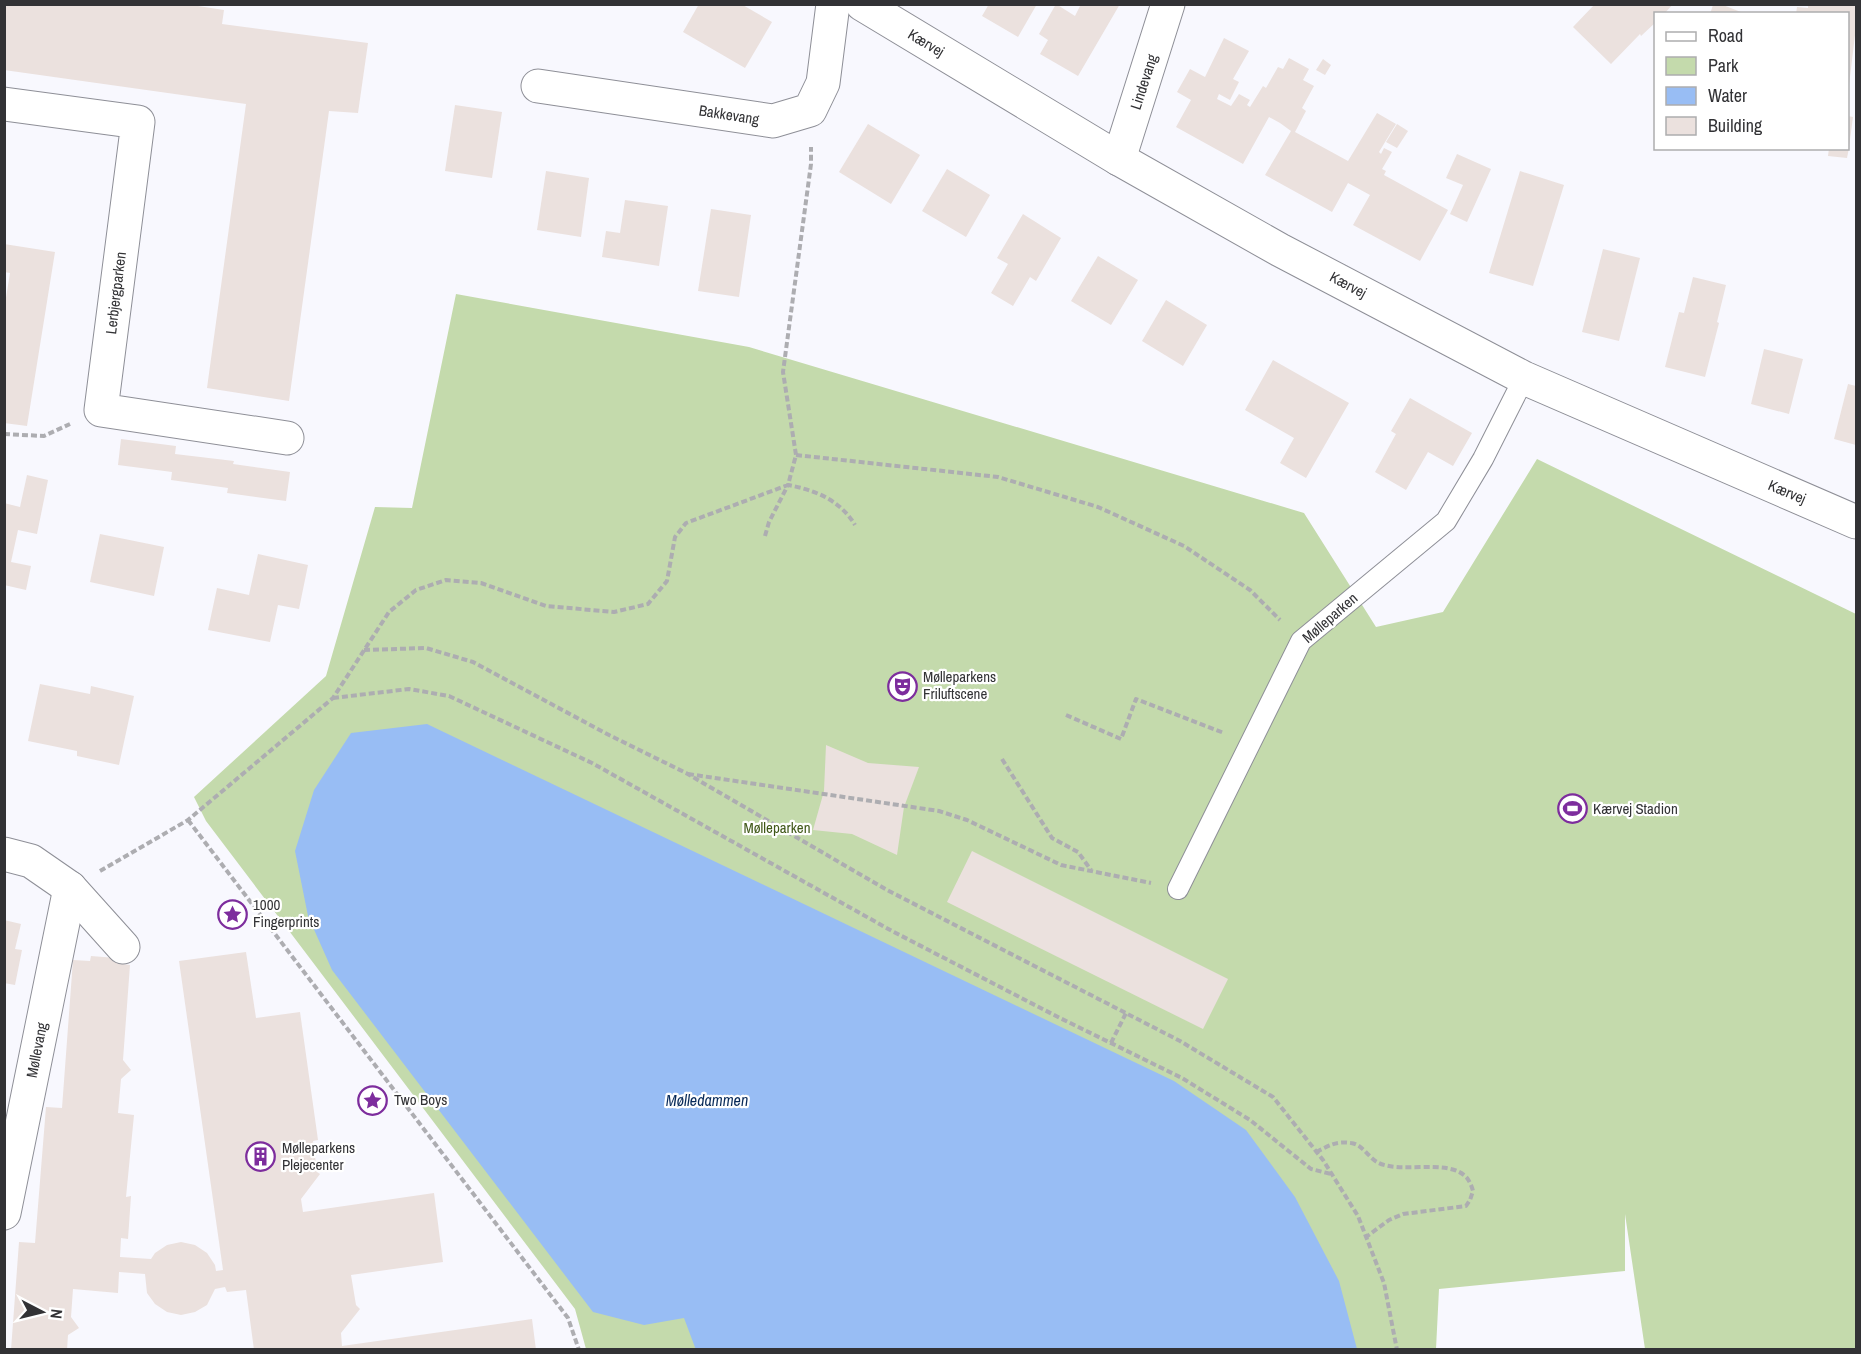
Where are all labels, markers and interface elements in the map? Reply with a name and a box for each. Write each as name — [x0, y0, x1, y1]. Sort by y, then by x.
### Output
legend — [1654, 12, 1849, 150]
text: Road — [1708, 23, 1743, 48]
street label: Kærvej — [904, 24, 948, 62]
street label: Lindevang — [1125, 51, 1162, 112]
text: Park — [1708, 53, 1739, 78]
text: Water — [1708, 83, 1747, 108]
street label: Bakkevang — [697, 99, 761, 130]
text: Building — [1708, 113, 1763, 138]
street label: Lerbjergparken — [100, 251, 131, 335]
street label: Kærvej — [1326, 266, 1370, 303]
street label: Kærvej — [1765, 474, 1809, 509]
street label: Mølleparken — [1298, 588, 1362, 648]
place label: Mølleparkens Friluftscene — [923, 666, 996, 704]
theatre icon: Mølleparkens Friluftscene — [886, 670, 918, 702]
sports icon: Kærvej Stadion — [1556, 793, 1588, 825]
place label: Kærvej Stadion — [1593, 798, 1678, 819]
park label: Mølleparken — [744, 817, 811, 838]
place label: 1000 Fingerprints — [253, 894, 319, 932]
place icon: 1000 Fingerprints — [216, 898, 248, 930]
street label: Møllevang — [21, 1020, 52, 1079]
place icon: Two Boys — [357, 1084, 389, 1116]
place label: Two Boys — [394, 1089, 447, 1110]
water label: Mølledammen — [666, 1089, 748, 1111]
place label: Mølleparkens Plejecenter — [282, 1137, 355, 1175]
building icon: Mølleparkens Plejecenter — [245, 1141, 277, 1173]
north arrow — [12, 1282, 72, 1342]
text: N — [45, 1308, 68, 1320]

